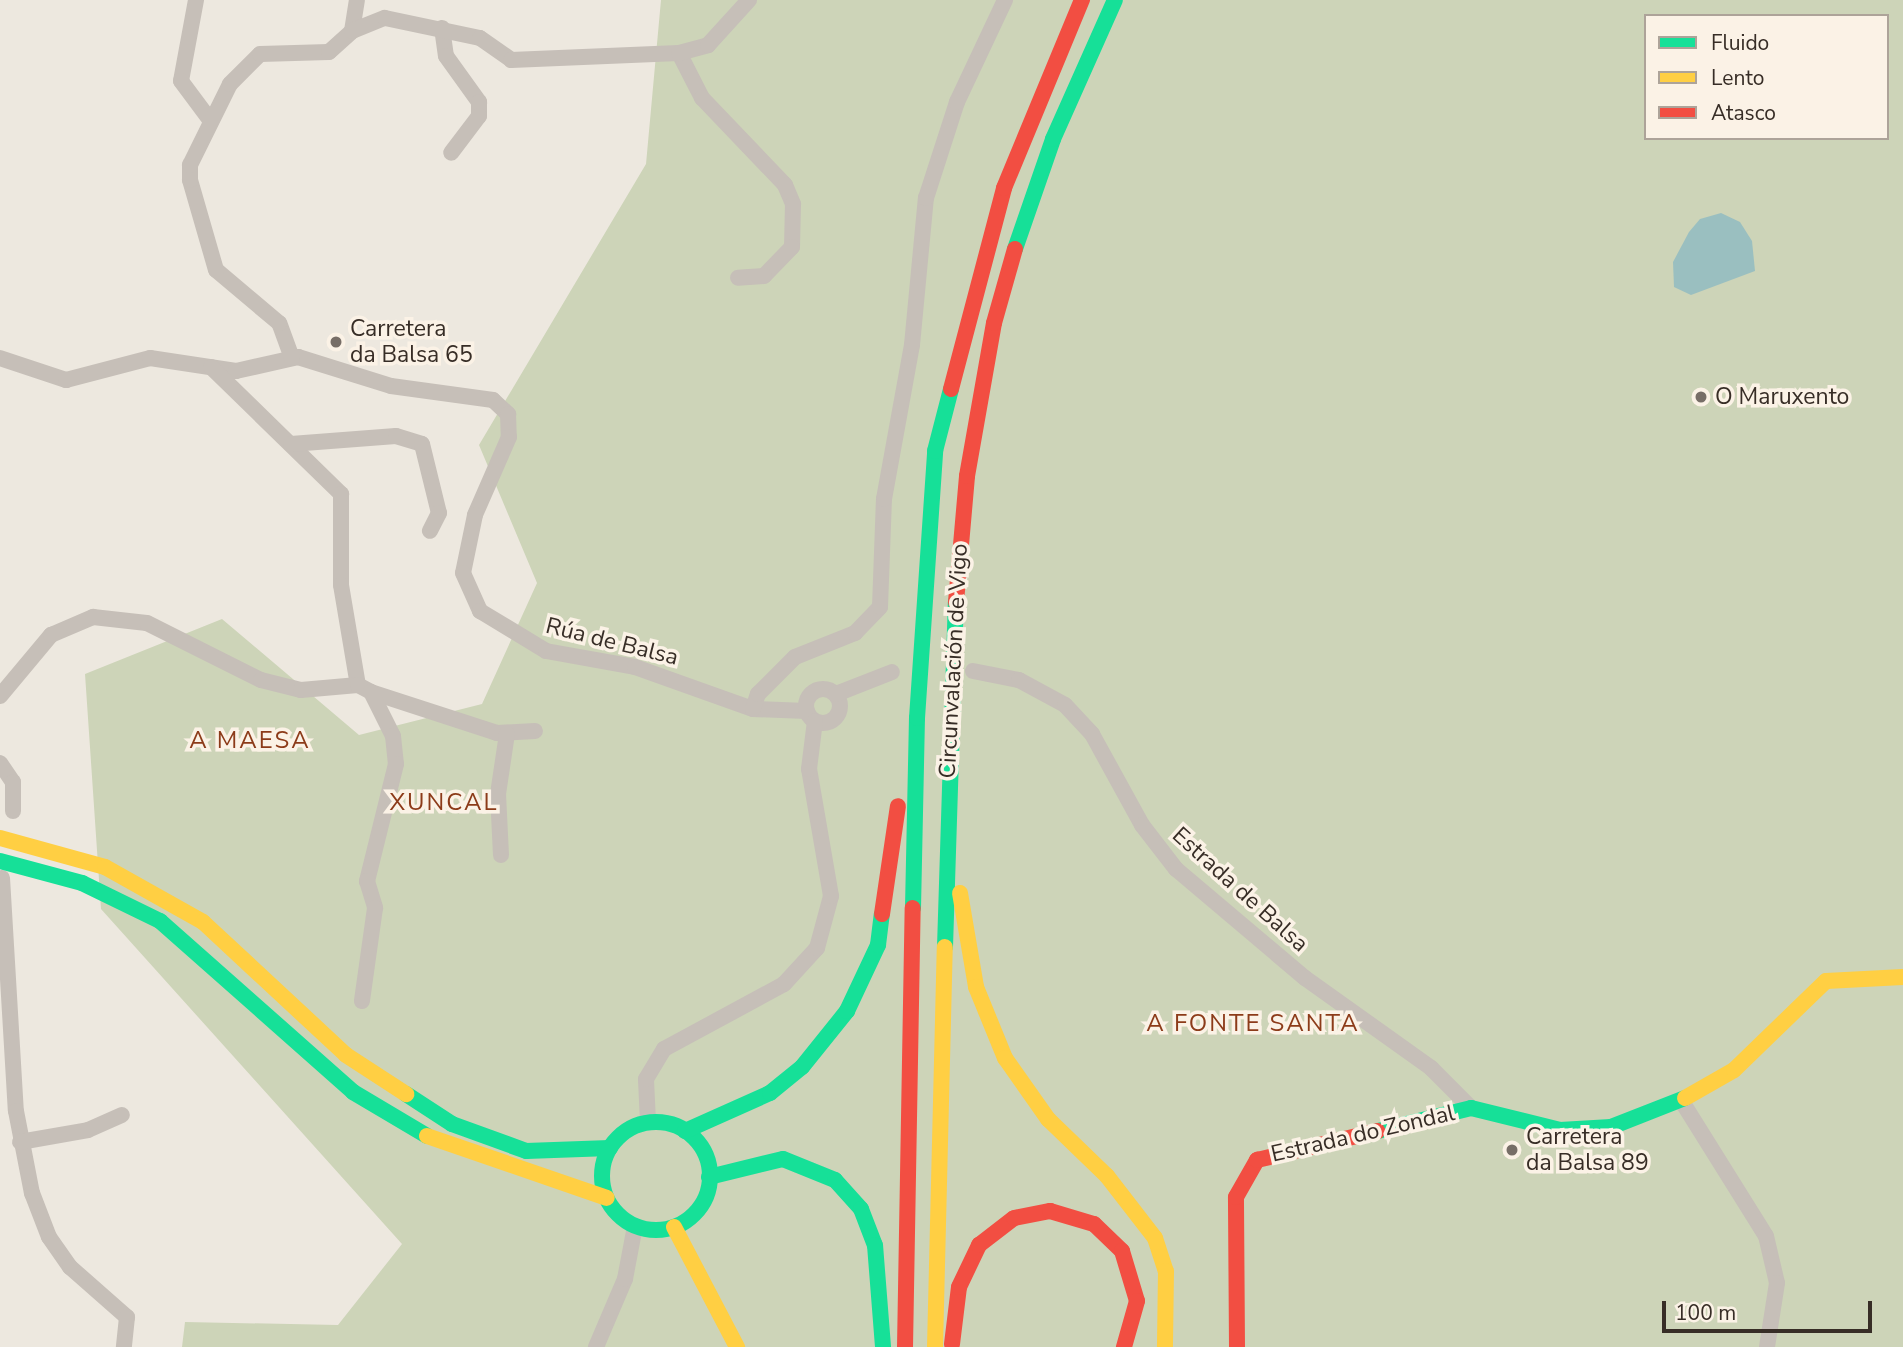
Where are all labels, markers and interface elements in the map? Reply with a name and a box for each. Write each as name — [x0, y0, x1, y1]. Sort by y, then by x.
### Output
legend — [1644, 14, 1889, 140]
text: Fluido — [1711, 29, 1769, 57]
text: Lento — [1711, 64, 1764, 92]
text: Atasco — [1711, 99, 1776, 127]
place label: Carretera da Balsa 65 — [350, 315, 473, 369]
marker: Carretera da Balsa 65 — [328, 334, 344, 350]
place label: O Maruxento — [1715, 383, 1849, 411]
marker: O Maruxento — [1693, 389, 1709, 405]
street label: Circunvalación de Vigo — [934, 543, 974, 779]
street label: Rúa de Balsa — [543, 612, 681, 672]
district label: A MAESA — [190, 727, 310, 755]
district label: XUNCAL — [390, 789, 498, 817]
street label: Estrada de Balsa — [1166, 822, 1314, 958]
district label: A FONTE SANTA — [1148, 1010, 1358, 1038]
street label: Estrada do Zondal — [1268, 1099, 1458, 1169]
place label: Carretera da Balsa 89 — [1526, 1123, 1649, 1177]
marker: Carretera da Balsa 89 — [1504, 1142, 1520, 1158]
scale bar — [1665, 1288, 1875, 1332]
text: 100 m — [1675, 1299, 1736, 1327]

